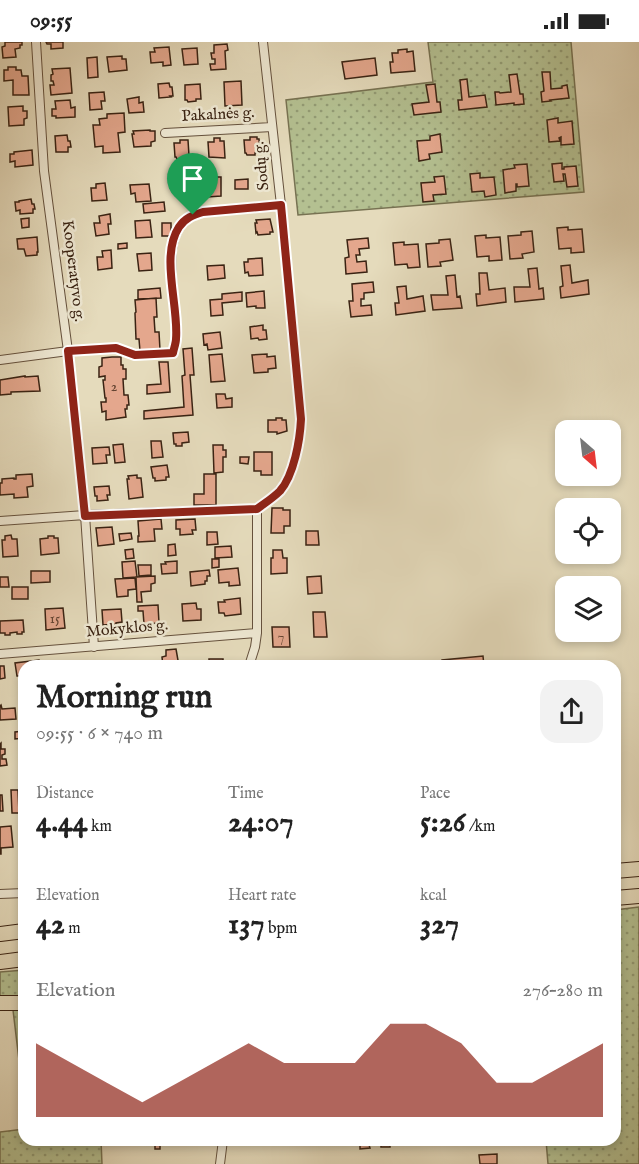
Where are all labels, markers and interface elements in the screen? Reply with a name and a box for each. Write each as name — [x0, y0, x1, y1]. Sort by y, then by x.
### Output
text: 09:55 — [30, 7, 72, 35]
street label: Pakalnės g. — [181, 103, 255, 127]
street label: Sodų g. — [249, 141, 275, 191]
pin — [167, 153, 218, 215]
icon: arrive — [176, 162, 209, 195]
street label: Kooperatyvo g. — [57, 219, 89, 323]
house number: 2 — [111, 378, 118, 396]
north arrow — [555, 420, 621, 486]
map controls — [555, 420, 621, 642]
button: locate — [555, 498, 621, 564]
button: layers — [555, 576, 621, 642]
house number: 15 — [50, 610, 60, 628]
street label: Mokyklos g. — [85, 615, 169, 643]
house number: 7 — [278, 628, 284, 646]
text: Morning run — [36, 677, 212, 719]
button: share — [540, 680, 603, 743]
text: 09:55 · 6 × 740 m — [36, 721, 163, 746]
text: Distance — [36, 784, 94, 804]
text: Time — [228, 784, 264, 804]
text: Pace — [420, 784, 450, 804]
text: 4.44 — [36, 804, 87, 842]
text: 24:07 — [228, 804, 293, 842]
text: 5:26 — [420, 804, 466, 842]
text: km — [87, 817, 112, 837]
text: /km — [466, 817, 495, 837]
text: Elevation — [36, 886, 99, 906]
text: Heart rate — [228, 886, 296, 906]
text: kcal — [420, 886, 447, 906]
text: 42 — [36, 906, 65, 944]
text: 137 — [228, 906, 264, 944]
text: 327 — [420, 906, 459, 944]
text: m — [65, 919, 81, 939]
text: bpm — [264, 919, 297, 939]
text: Elevation — [36, 978, 115, 1003]
text: 276–280 m — [523, 978, 603, 1003]

